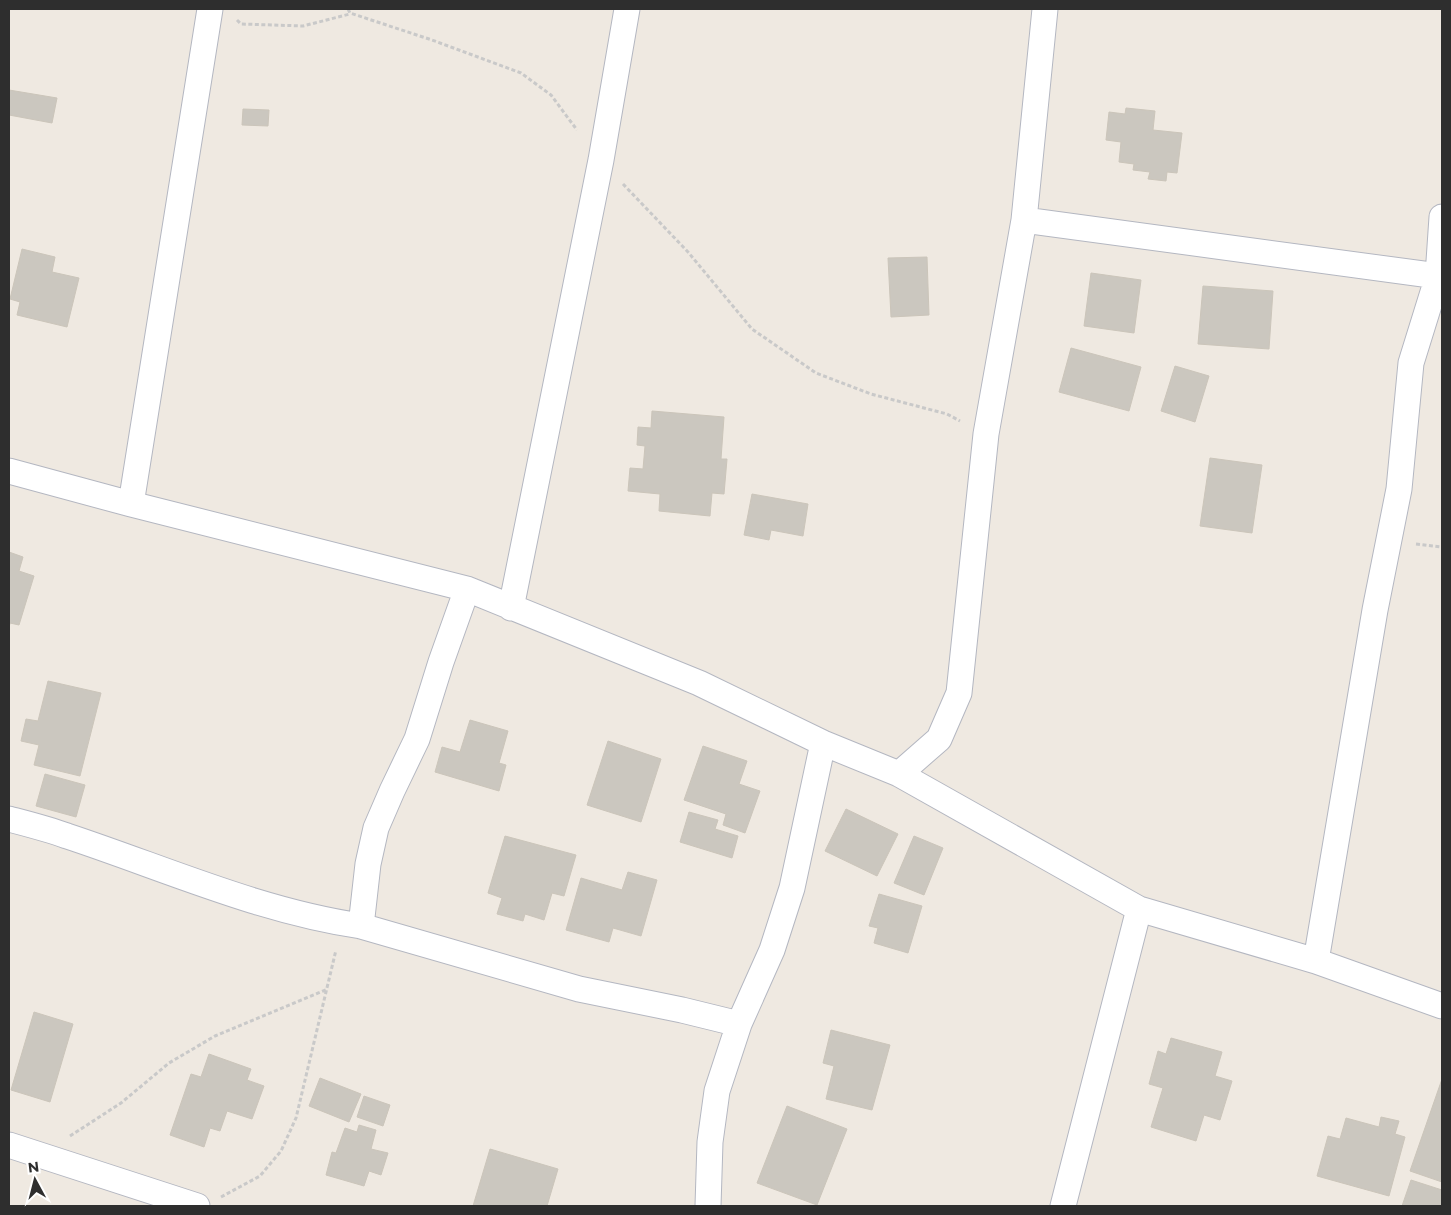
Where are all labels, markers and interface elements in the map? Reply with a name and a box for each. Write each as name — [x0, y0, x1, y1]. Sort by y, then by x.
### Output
north arrow — [10, 1155, 60, 1205]
text: N — [27, 1157, 40, 1177]

